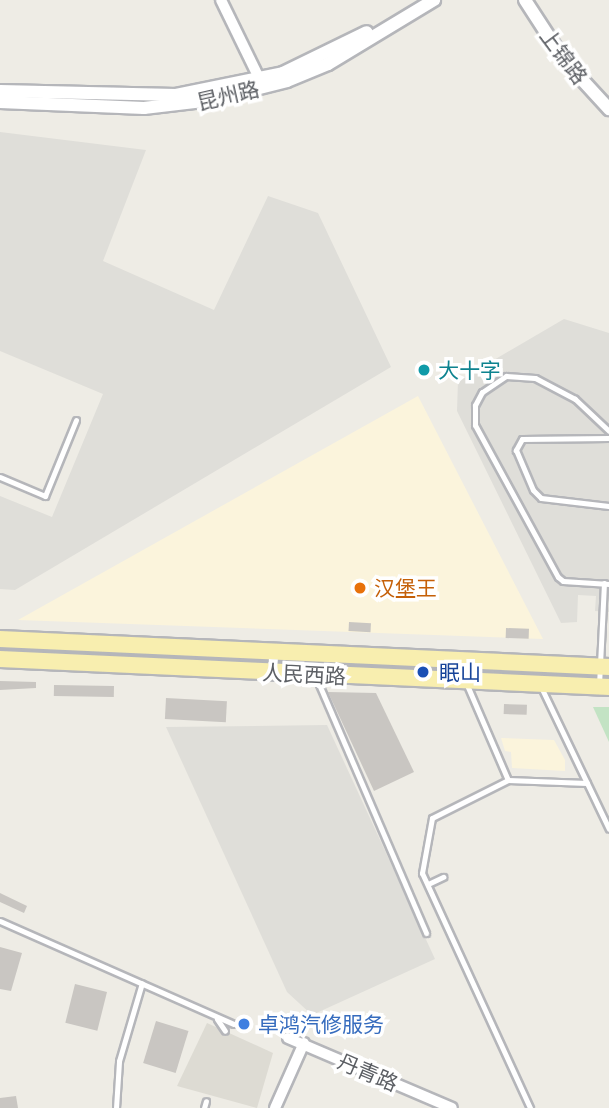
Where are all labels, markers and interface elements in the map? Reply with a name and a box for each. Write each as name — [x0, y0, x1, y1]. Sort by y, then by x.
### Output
street label: 上锦路 — [535, 23, 593, 89]
street label: 昆州路 — [194, 76, 262, 114]
place label: 大十字 — [438, 357, 501, 383]
marker: 大十字 — [416, 362, 432, 378]
place label: 汉堡王 — [374, 575, 437, 601]
marker: 汉堡王 — [352, 580, 368, 596]
street label: 人民西路 — [261, 659, 347, 689]
place label: 眠山 — [439, 659, 481, 685]
marker: 眠山 — [413, 662, 433, 682]
place label: 卓鸿汽修服务 — [258, 1011, 384, 1037]
marker: 卓鸿汽修服务 — [236, 1016, 252, 1032]
street label: 丹青路 — [334, 1048, 402, 1096]

